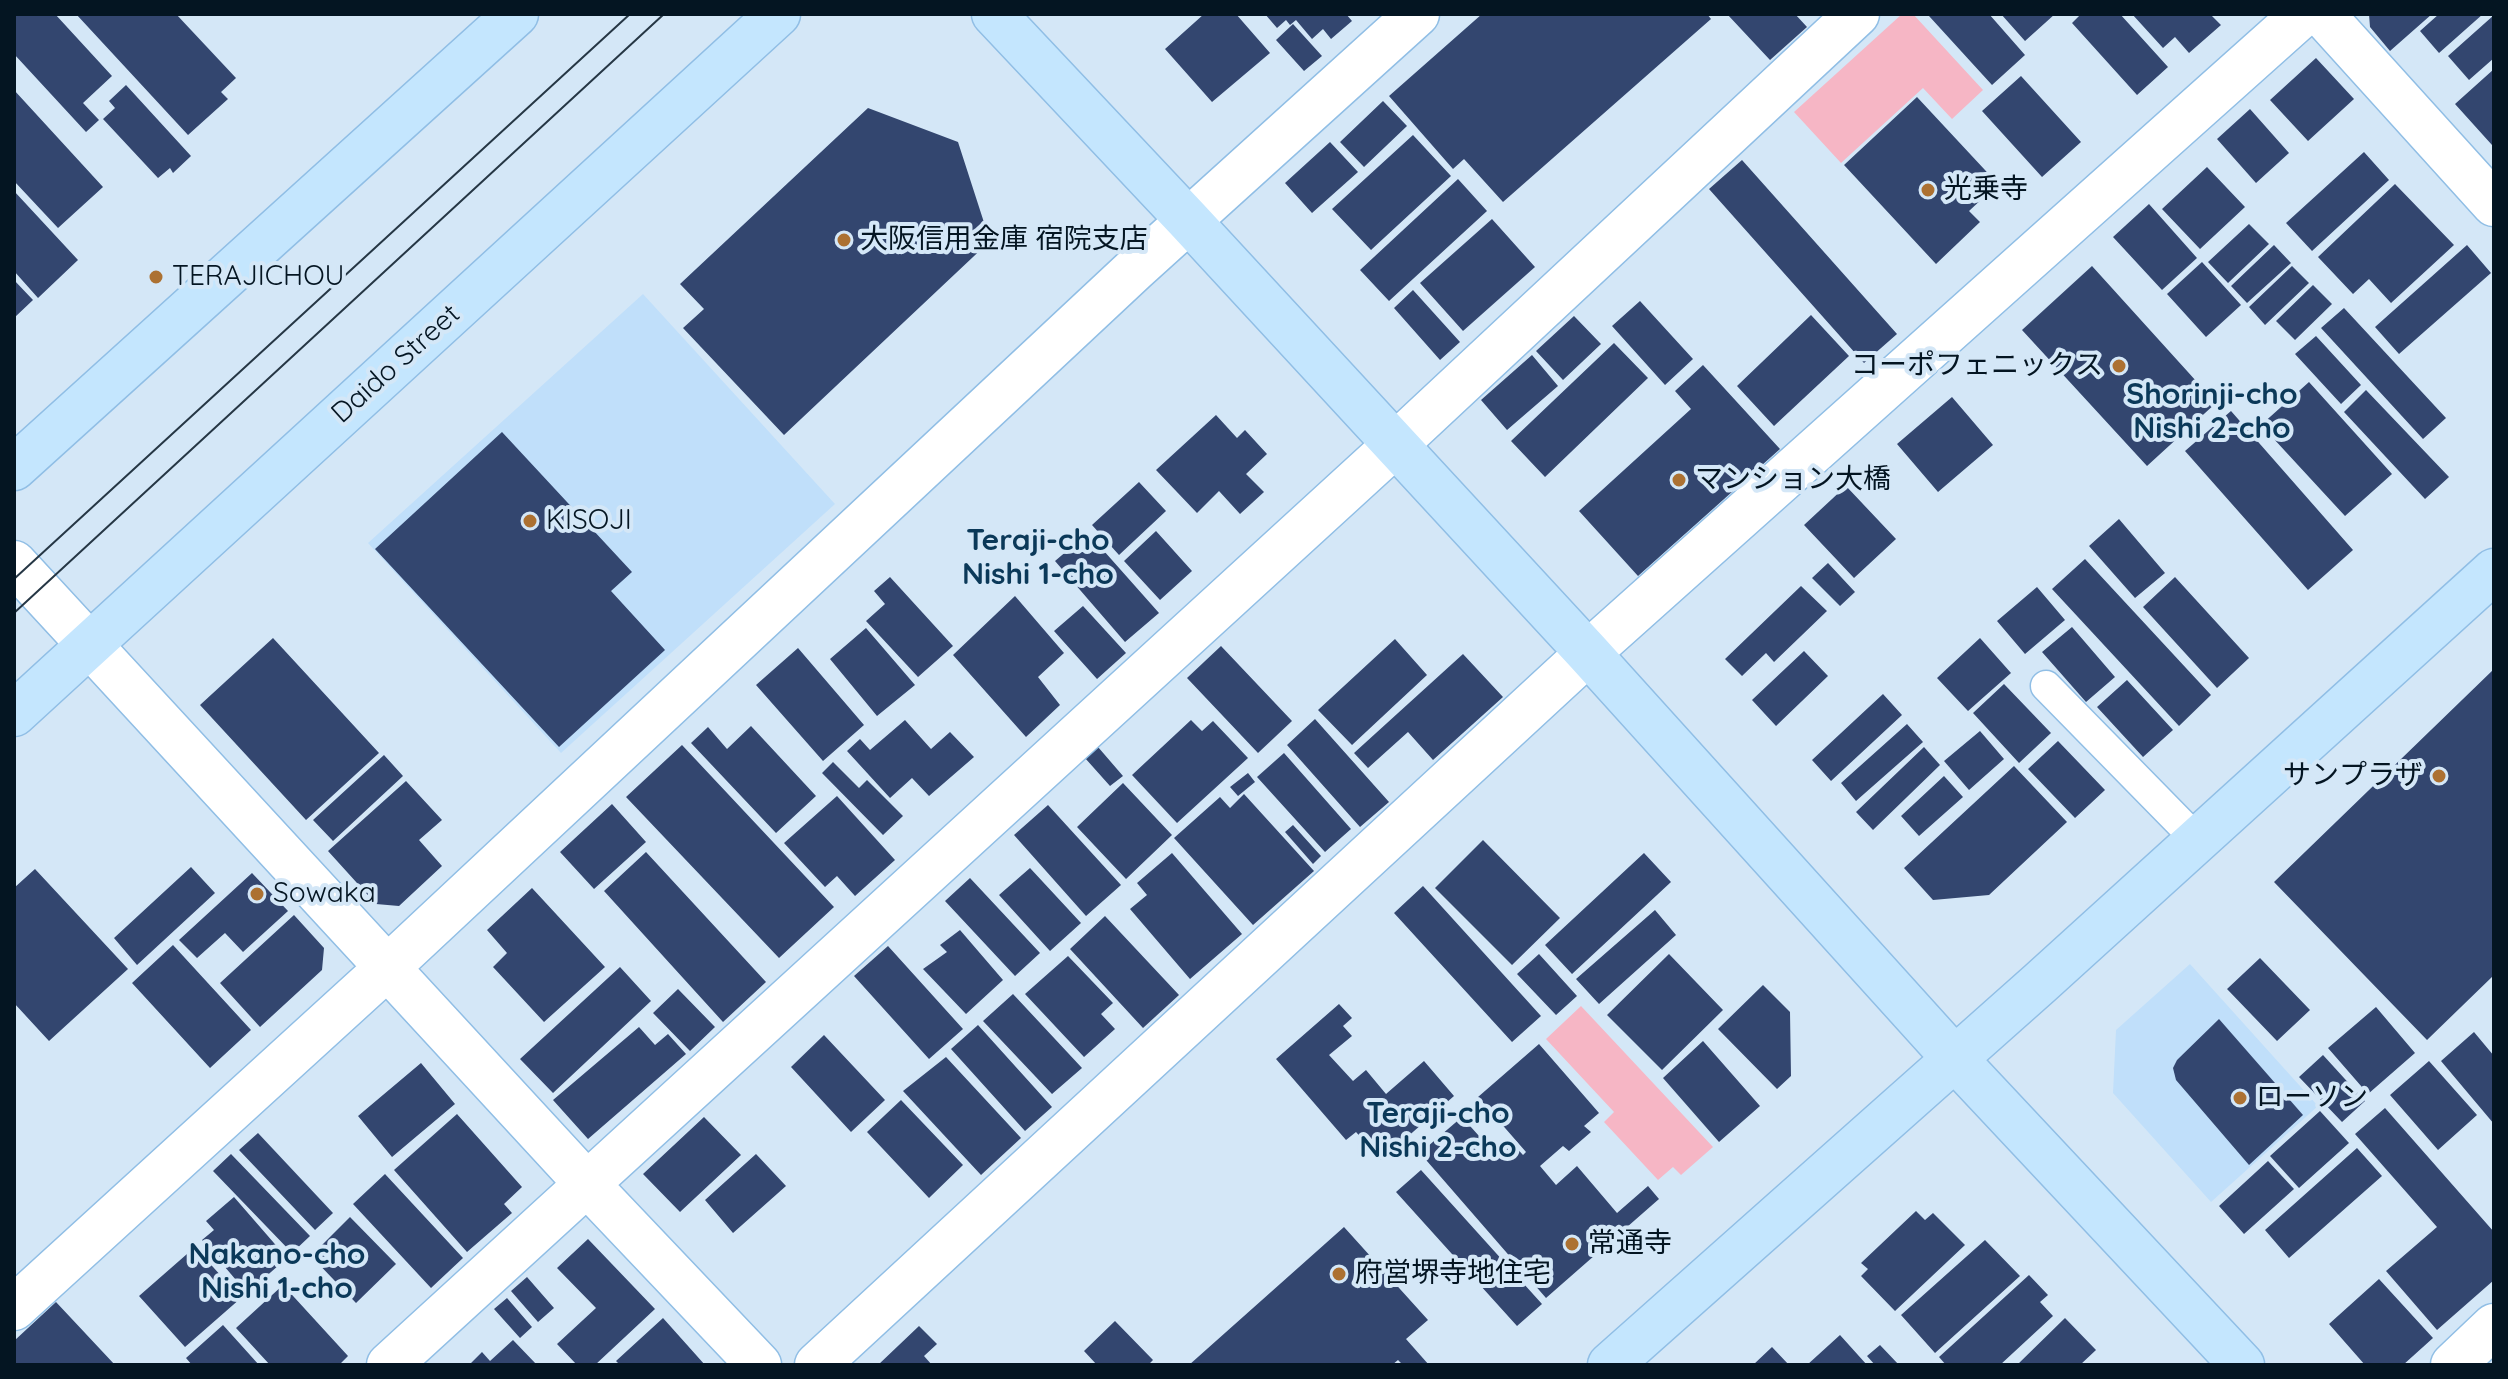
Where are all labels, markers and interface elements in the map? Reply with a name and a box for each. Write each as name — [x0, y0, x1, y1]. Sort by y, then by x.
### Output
place label: 光乗寺 — [1944, 173, 2028, 207]
marker: 光乗寺 — [1919, 181, 1937, 199]
place label: 大阪信用金庫 宿院支店 — [860, 223, 1148, 257]
marker: 大阪信用金庫 宿院支店 — [835, 231, 853, 249]
place label: TERAJICHOU — [172, 260, 345, 294]
marker: TERAJICHOU — [147, 268, 165, 286]
street label: Daido Street — [325, 298, 467, 430]
place label: コーポフェニックス — [1851, 349, 2103, 383]
marker: コーポフェニックス — [2110, 357, 2128, 375]
district label: Shorinji-cho Nishi 2-cho — [2126, 377, 2298, 448]
place label: マンション大橋 — [1695, 463, 1891, 497]
marker: マンション大橋 — [1670, 471, 1688, 489]
place label: KISOJI — [546, 504, 632, 538]
marker: KISOJI — [521, 512, 539, 530]
district label: Teraji-cho Nishi 1-cho — [962, 523, 1114, 594]
place label: サンプラザ — [2283, 759, 2423, 793]
marker: サンプラザ — [2430, 767, 2448, 785]
place label: Sowaka — [273, 877, 376, 911]
marker: Sowaka — [248, 885, 266, 903]
place label: ローソン — [2256, 1081, 2368, 1115]
marker: ローソン — [2231, 1089, 2249, 1107]
district label: Teraji-cho Nishi 2-cho — [1359, 1096, 1517, 1166]
place label: 常通寺 — [1588, 1227, 1672, 1261]
marker: 常通寺 — [1563, 1235, 1581, 1253]
district label: Nakano-cho Nishi 1-cho — [188, 1237, 366, 1308]
place label: 府営堺寺地住宅 — [1355, 1257, 1551, 1291]
marker: 府営堺寺地住宅 — [1330, 1265, 1348, 1283]

